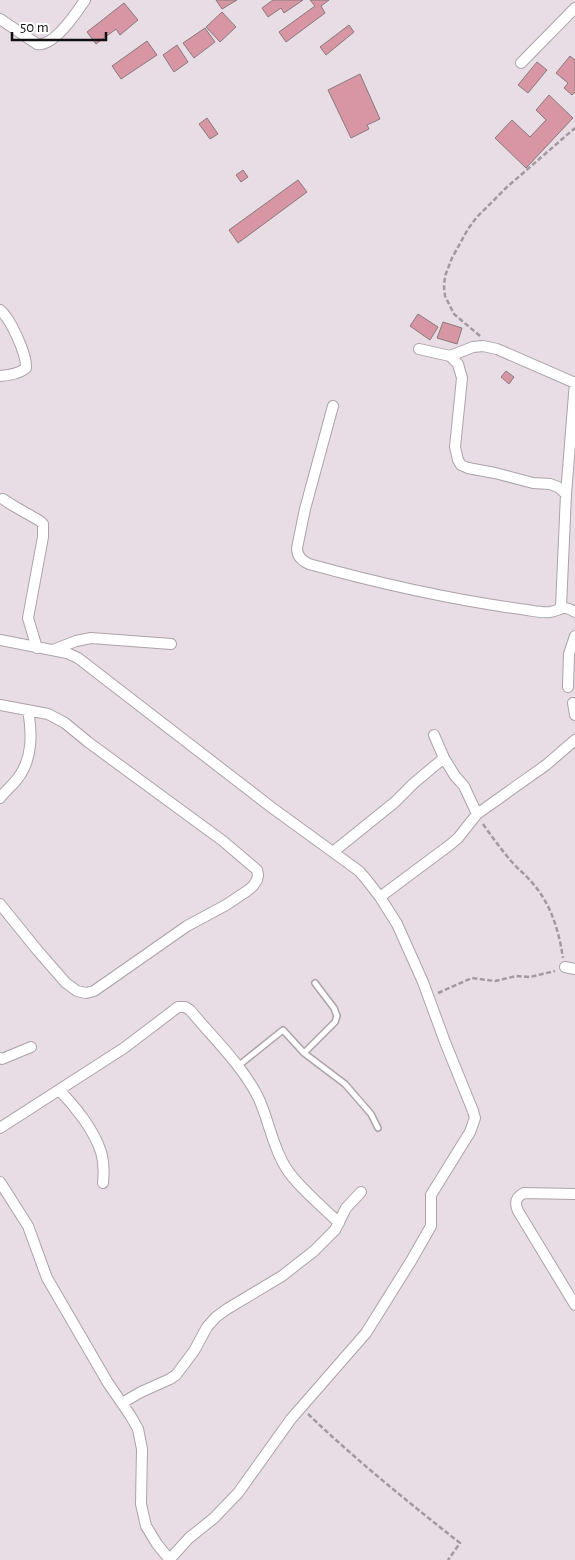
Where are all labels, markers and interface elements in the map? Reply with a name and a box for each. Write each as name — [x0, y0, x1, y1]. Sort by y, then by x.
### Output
scale bar — [12, 10, 106, 42]
text: 50 m — [20, 20, 49, 35]

